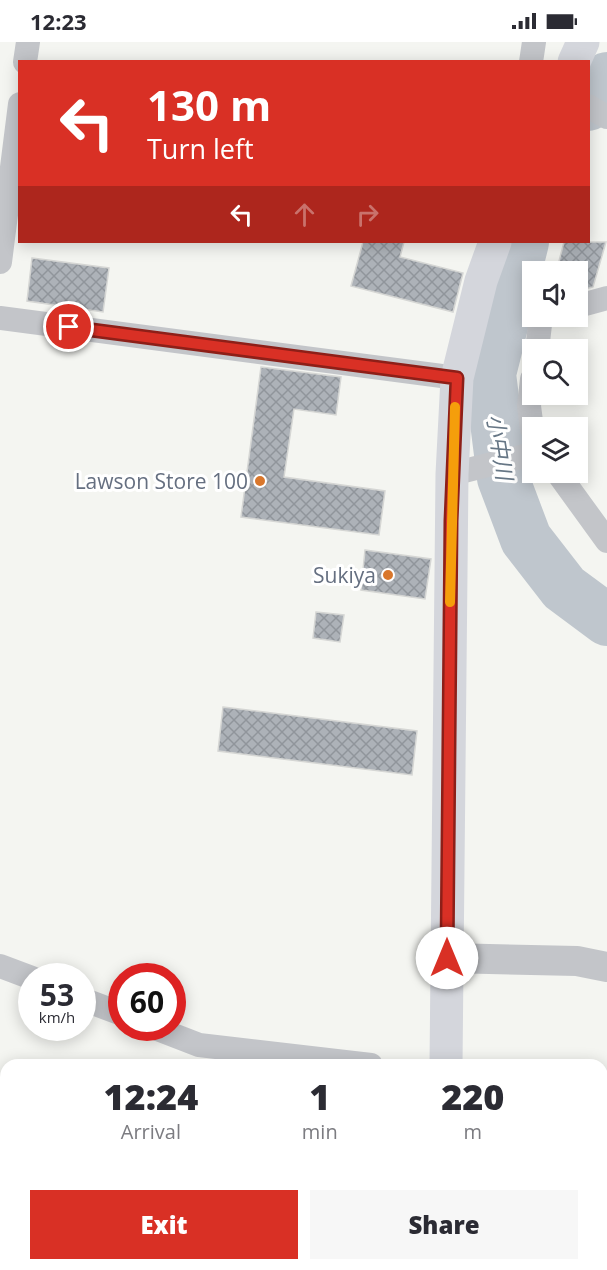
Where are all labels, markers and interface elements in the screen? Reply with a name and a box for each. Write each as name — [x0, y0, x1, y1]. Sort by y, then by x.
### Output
text: 12:23 — [30, 6, 87, 36]
text: 130 m — [147, 76, 271, 133]
icon: left — [48, 84, 126, 162]
text: Turn left — [147, 130, 254, 167]
icon: left — [225, 198, 258, 231]
icon: ahead — [288, 198, 321, 231]
icon: right — [351, 198, 384, 231]
map controls — [522, 261, 588, 483]
button: sound — [522, 261, 588, 327]
pin — [43, 301, 94, 352]
icon: arrive — [52, 310, 85, 343]
button: search — [522, 339, 588, 405]
water label: 小中川 — [481, 412, 521, 484]
button: layers — [522, 417, 588, 483]
place label: Lawson Store 100 — [75, 467, 248, 495]
marker: Lawson Store 100 — [253, 474, 267, 488]
place label: Sukiya — [313, 561, 376, 589]
marker: Sukiya — [381, 568, 395, 582]
position arrow — [415, 926, 479, 990]
speed limit sign: 60 — [108, 963, 186, 1041]
text: 53 — [40, 974, 74, 1015]
text: km/h — [39, 1007, 75, 1027]
text: 12:24 — [104, 1072, 198, 1121]
text: 1 — [309, 1072, 330, 1121]
text: 220 — [441, 1072, 504, 1121]
text: Arrival — [121, 1118, 181, 1145]
text: min — [302, 1118, 338, 1145]
text: m — [464, 1118, 482, 1145]
button: Exit — [30, 1190, 298, 1259]
button: Share — [310, 1190, 578, 1259]

